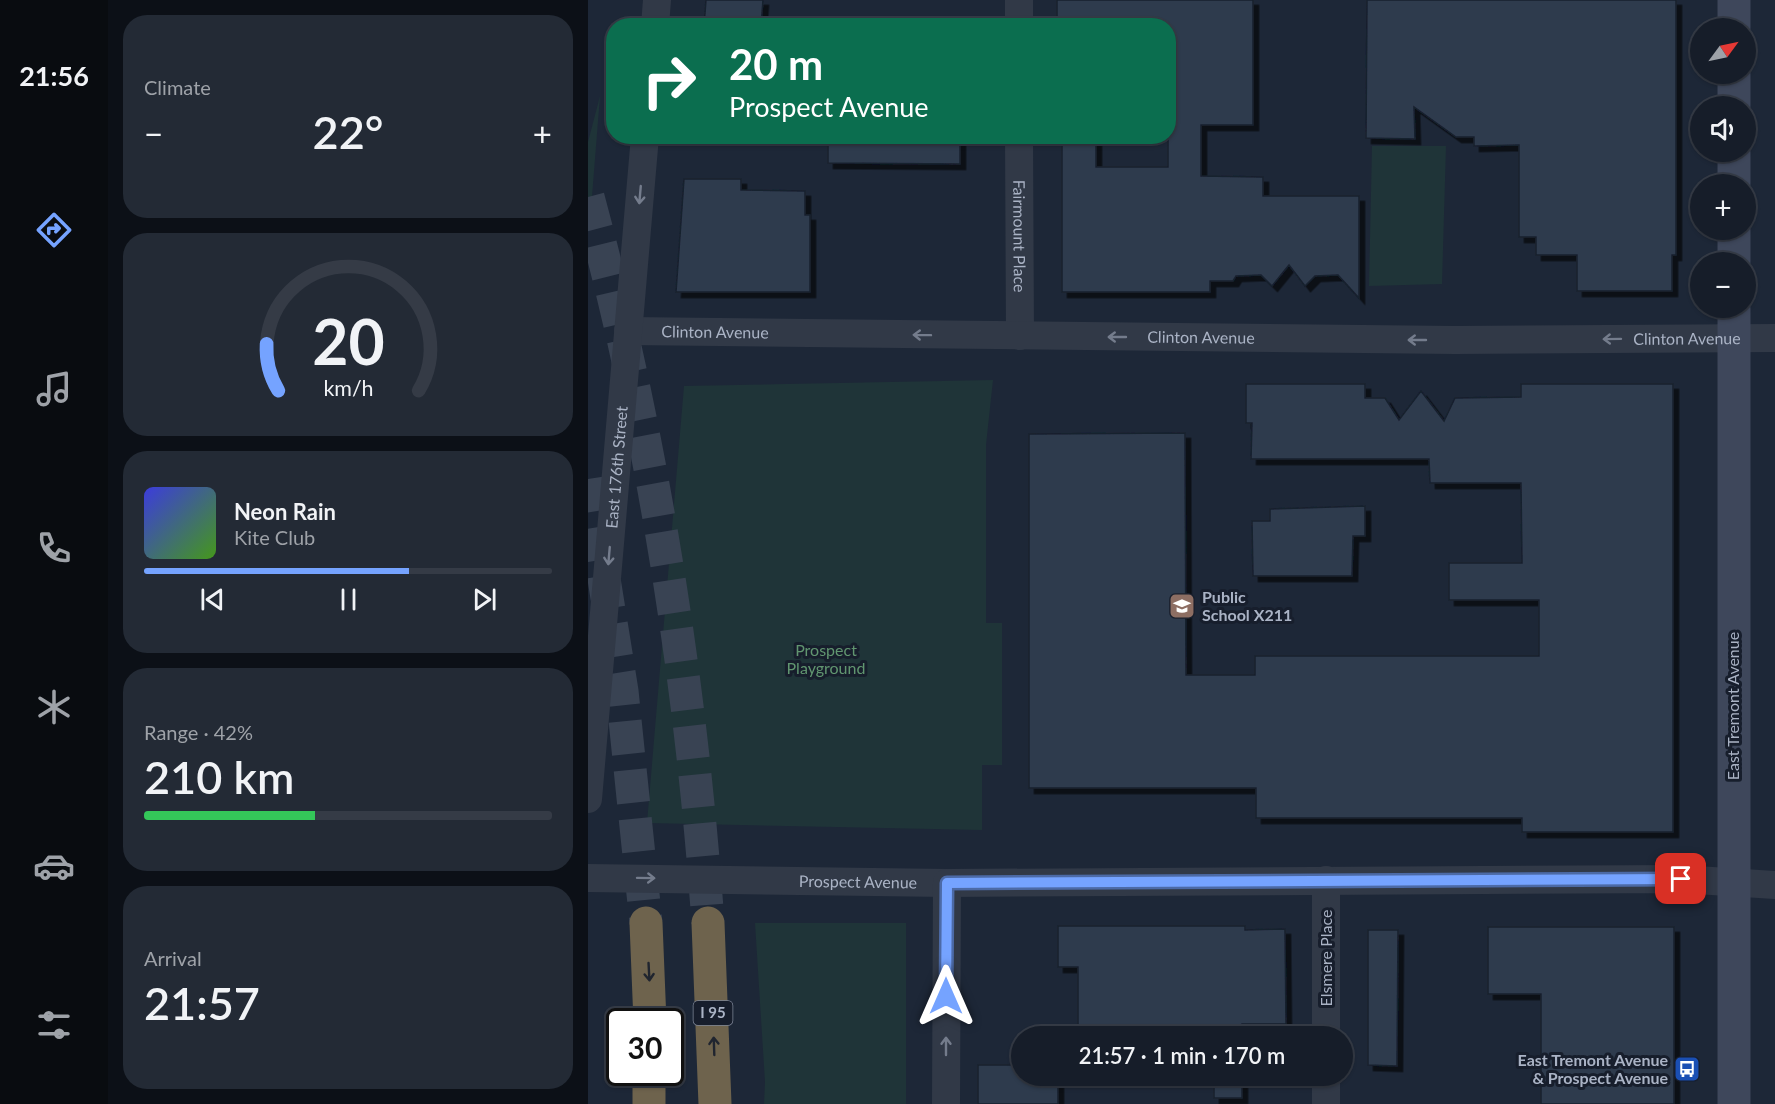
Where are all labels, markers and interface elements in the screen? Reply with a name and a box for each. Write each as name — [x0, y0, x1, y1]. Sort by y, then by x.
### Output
north arrow — [1690, 18, 1756, 84]
map controls — [1690, 18, 1756, 318]
text: 20 m — [729, 39, 823, 89]
icon: right — [630, 42, 708, 120]
text: 21:56 — [19, 59, 89, 92]
text: Climate — [144, 75, 211, 99]
text: Prospect Avenue — [729, 90, 929, 123]
button: sound — [1690, 96, 1756, 162]
text: 22° — [313, 105, 383, 159]
text: − — [144, 113, 163, 153]
text: + — [533, 113, 552, 153]
button: + — [1690, 174, 1756, 240]
street label: Fairmount Place — [1010, 180, 1030, 292]
one-way arrow — [634, 184, 645, 204]
icon: directions — [33, 209, 75, 251]
button: − — [1690, 252, 1756, 318]
text: 20 — [312, 303, 384, 378]
street label: Clinton Avenue — [661, 321, 769, 342]
street label: Clinton Avenue — [1147, 327, 1255, 347]
street label: Clinton Avenue — [1633, 328, 1741, 348]
one-way arrow — [912, 329, 932, 341]
one-way arrow — [1107, 331, 1127, 343]
one-way arrow — [1602, 333, 1622, 345]
one-way arrow — [1407, 334, 1427, 346]
icon: music — [33, 368, 75, 410]
text: km/h — [323, 376, 373, 402]
street label: East 176th Street — [601, 405, 631, 529]
text: Neon Rain — [234, 498, 336, 525]
text: Kite Club — [234, 525, 315, 549]
icon: phone — [33, 527, 75, 569]
one-way arrow — [603, 546, 614, 566]
icon: previous — [196, 583, 229, 616]
icon: pause — [332, 583, 365, 616]
icon: next — [468, 583, 501, 616]
place label: Public School X211 — [1202, 587, 1292, 624]
school or university icon: Public School X211 — [1167, 591, 1197, 621]
street label: East Tremont Avenue — [1723, 632, 1742, 780]
park label: Prospect Playground — [787, 640, 865, 677]
icon: climate — [33, 686, 75, 728]
text: Range · 42% — [144, 720, 253, 744]
text: 210 km — [144, 750, 294, 804]
icon: car — [33, 845, 75, 887]
pin — [1655, 853, 1706, 904]
icon: arrive — [1664, 862, 1697, 895]
street label: Prospect Avenue — [799, 871, 917, 892]
one-way arrow — [636, 872, 656, 884]
street label: Elsmere Place — [1316, 910, 1335, 1006]
text: Arrival — [144, 946, 202, 970]
one-way arrow — [644, 962, 655, 982]
position arrow — [914, 964, 978, 1028]
text: 21:57 — [144, 976, 260, 1030]
road number: I 95 — [694, 1001, 732, 1025]
icon: filters — [33, 1004, 75, 1046]
speed limit sign: 30 — [606, 1008, 684, 1086]
one-way arrow — [708, 1036, 719, 1056]
one-way arrow — [940, 1036, 952, 1056]
text: 21:57 · 1 min · 170 m — [1079, 1042, 1285, 1069]
place label: East Tremont Avenue & Prospect Avenue — [1517, 1050, 1668, 1087]
bus stop icon: East Tremont Avenue & Prospect Avenue — [1672, 1054, 1702, 1084]

